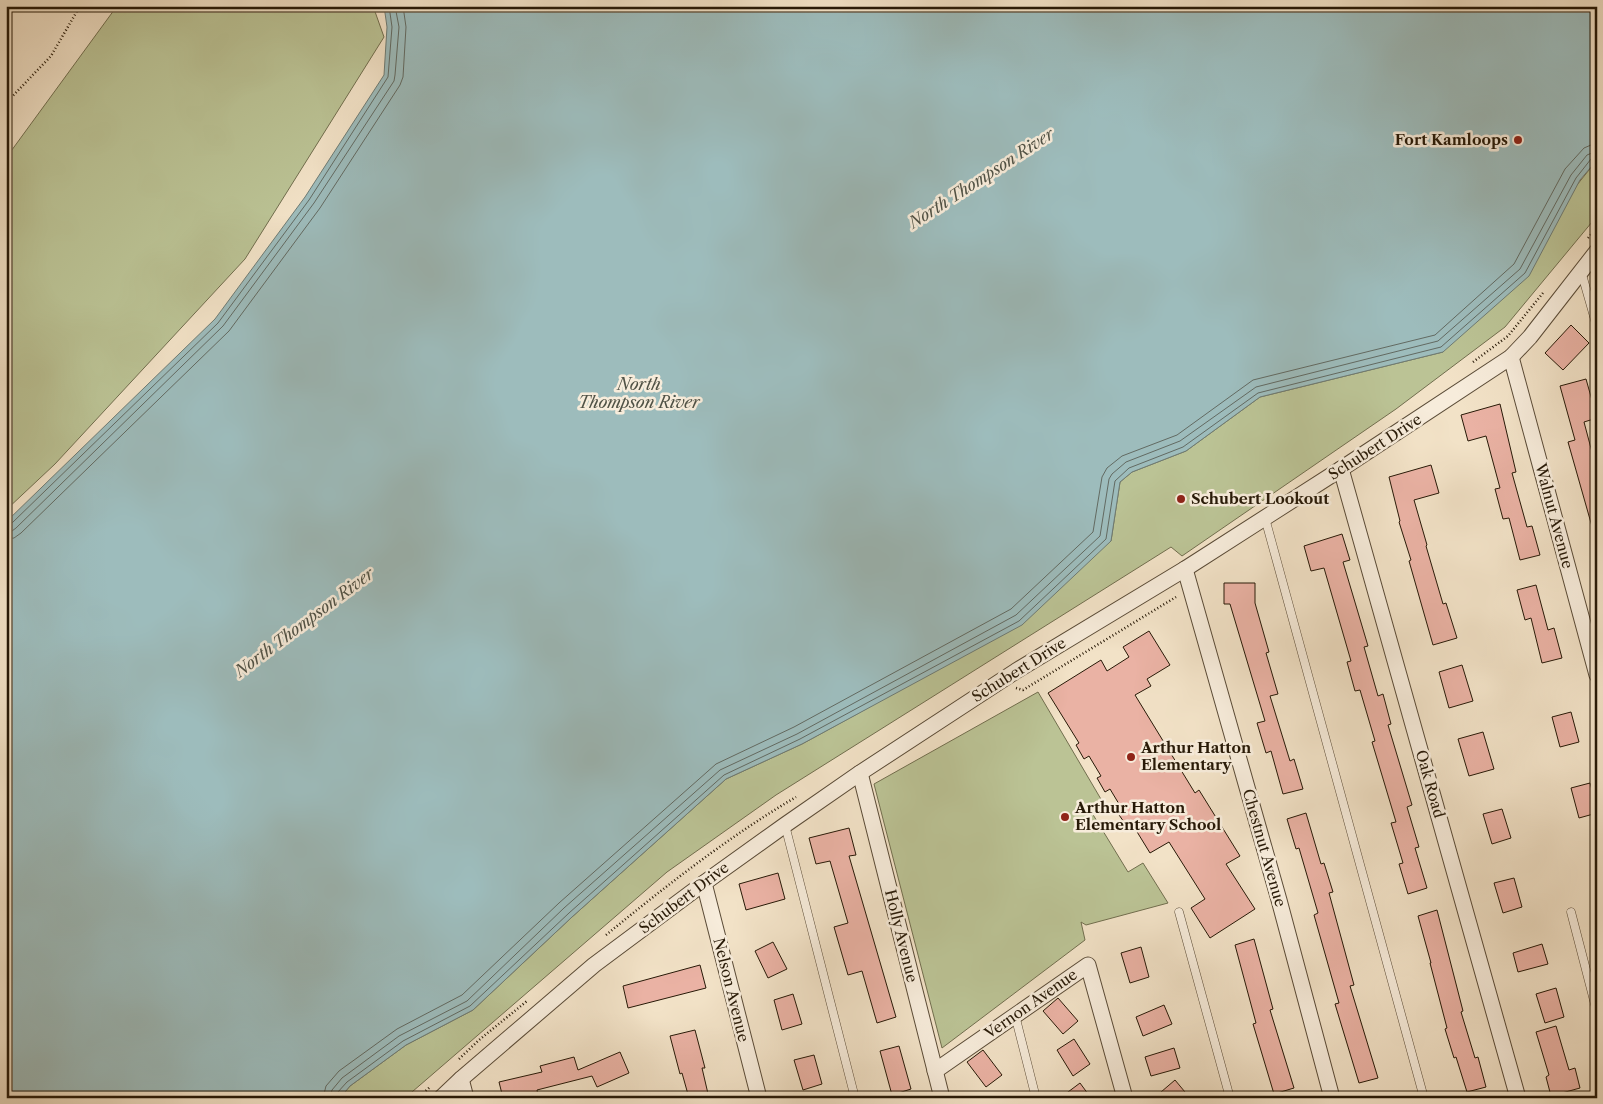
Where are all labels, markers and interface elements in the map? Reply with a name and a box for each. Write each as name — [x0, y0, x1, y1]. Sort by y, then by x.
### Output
water label: North Thompson River — [903, 123, 1059, 234]
place label: Fort Kamloops — [1395, 130, 1508, 149]
marker: Fort Kamloops — [1512, 134, 1524, 146]
water label: North Thompson River — [578, 374, 701, 412]
street label: Schubert Drive — [1324, 409, 1425, 484]
street label: Walnut Avenue — [1531, 460, 1578, 571]
place label: Schubert Lookout — [1191, 489, 1329, 508]
marker: Schubert Lookout — [1175, 493, 1187, 505]
water label: North Thompson River — [229, 562, 379, 682]
street label: Schubert Drive — [968, 633, 1069, 706]
place label: Arthur Hatton Elementary — [1140, 738, 1252, 774]
street label: Oak Road — [1412, 748, 1449, 820]
marker: Arthur Hatton Elementary — [1125, 751, 1137, 763]
street label: Chestnut Avenue — [1239, 787, 1290, 909]
place label: Arthur Hatton Elementary School — [1074, 798, 1221, 834]
marker: Arthur Hatton Elementary School — [1059, 811, 1071, 823]
street label: Schubert Drive — [635, 858, 732, 938]
street label: Holly Avenue — [881, 887, 922, 984]
street label: Nelson Avenue — [709, 936, 754, 1044]
street label: Vernon Avenue — [980, 965, 1081, 1043]

